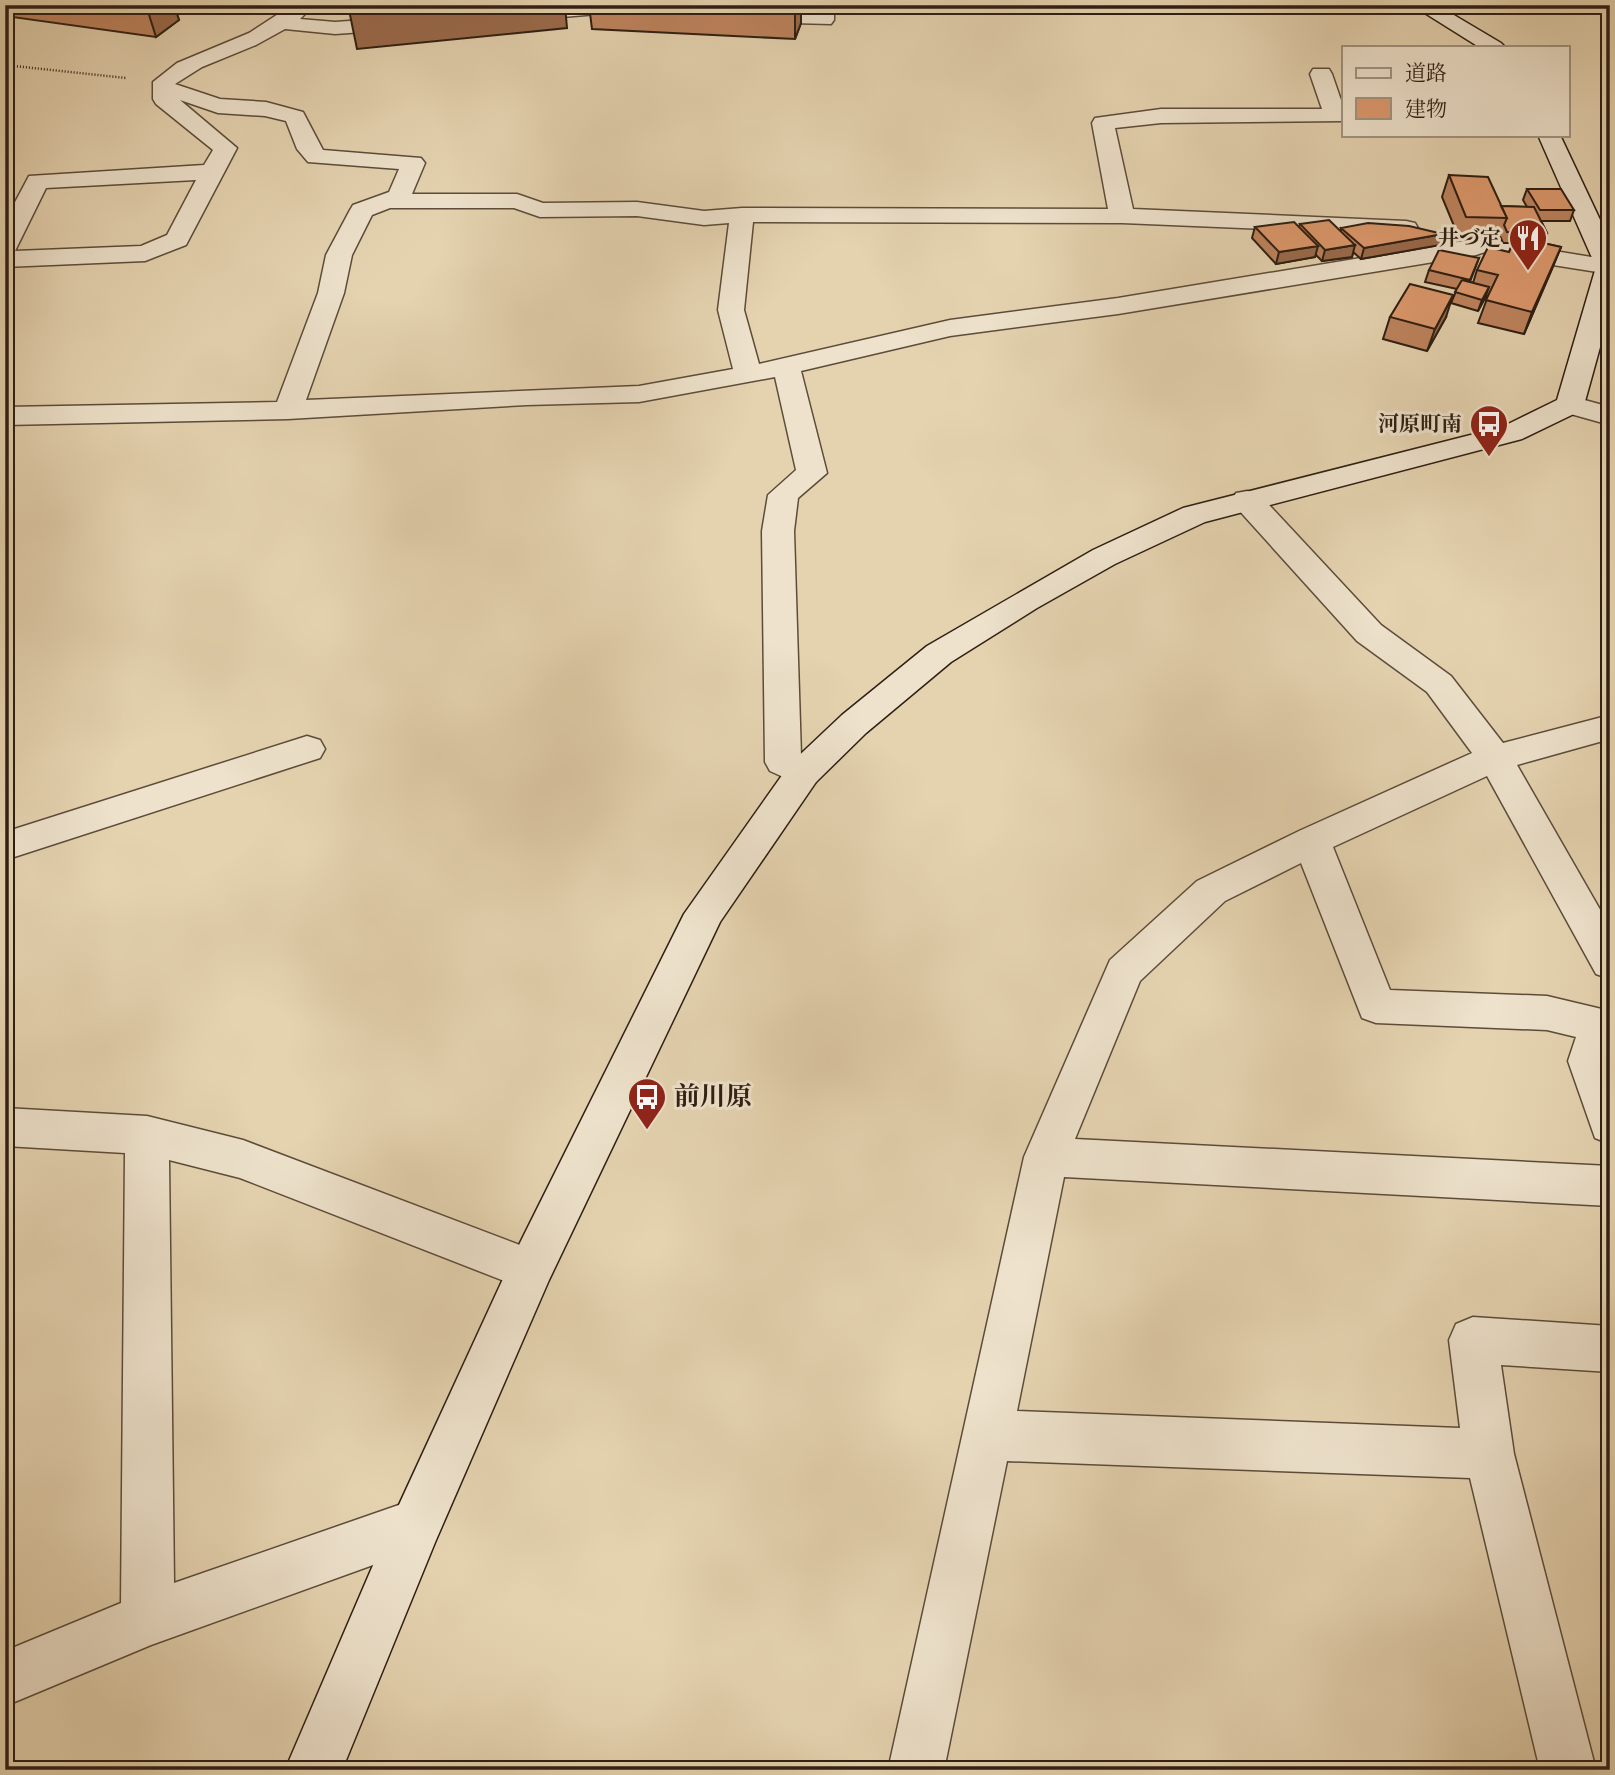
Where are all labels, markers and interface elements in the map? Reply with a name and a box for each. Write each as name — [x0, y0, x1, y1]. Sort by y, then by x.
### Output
legend — [1342, 46, 1570, 136]
text: 道路 — [1405, 60, 1447, 87]
text: 建物 — [1405, 96, 1447, 123]
restaurant icon: 井づ定 — [1507, 217, 1549, 272]
place label: 井づ定 — [1438, 225, 1501, 252]
bus stop icon: 河原町南 — [1468, 403, 1510, 458]
place label: 河原町南 — [1378, 411, 1462, 438]
bus stop icon: 前川原 — [626, 1076, 668, 1131]
place label: 前川原 — [674, 1081, 752, 1113]

